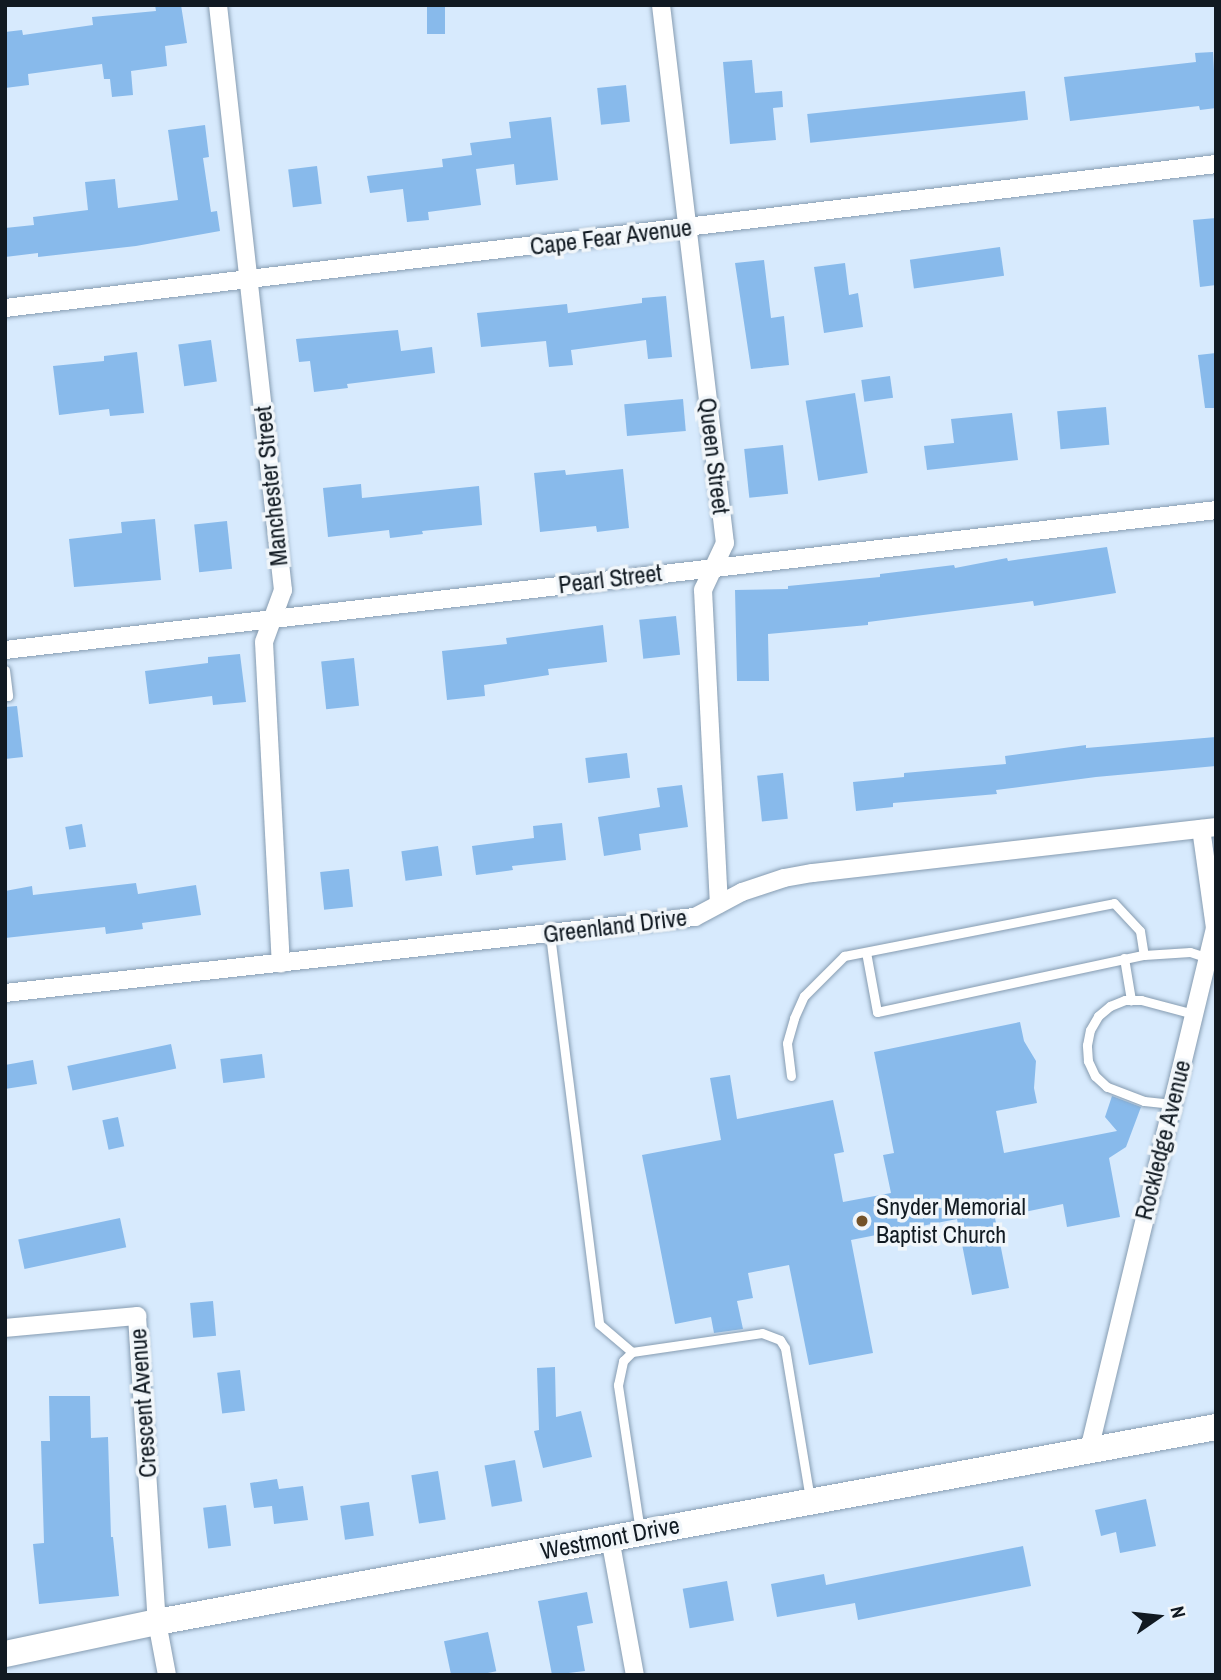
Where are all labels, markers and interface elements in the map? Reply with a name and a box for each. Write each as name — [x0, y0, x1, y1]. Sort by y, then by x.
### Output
street label: Cape Fear Avenue — [528, 213, 694, 261]
street label: Queen Street — [693, 396, 735, 516]
street label: Manchester Street — [248, 405, 294, 567]
street label: Pearl Street — [557, 558, 663, 600]
street label: Greenland Drive — [542, 903, 688, 949]
street label: Rockledge Avenue — [1129, 1057, 1197, 1223]
place label: Snyder Memorial Baptist Church — [876, 1193, 1026, 1249]
marker: Snyder Memorial Baptist Church — [854, 1213, 870, 1229]
street label: Crescent Avenue — [123, 1327, 163, 1479]
street label: Westmont Drive — [538, 1510, 682, 1566]
north arrow — [1123, 1582, 1193, 1652]
text: N — [1164, 1603, 1192, 1621]

